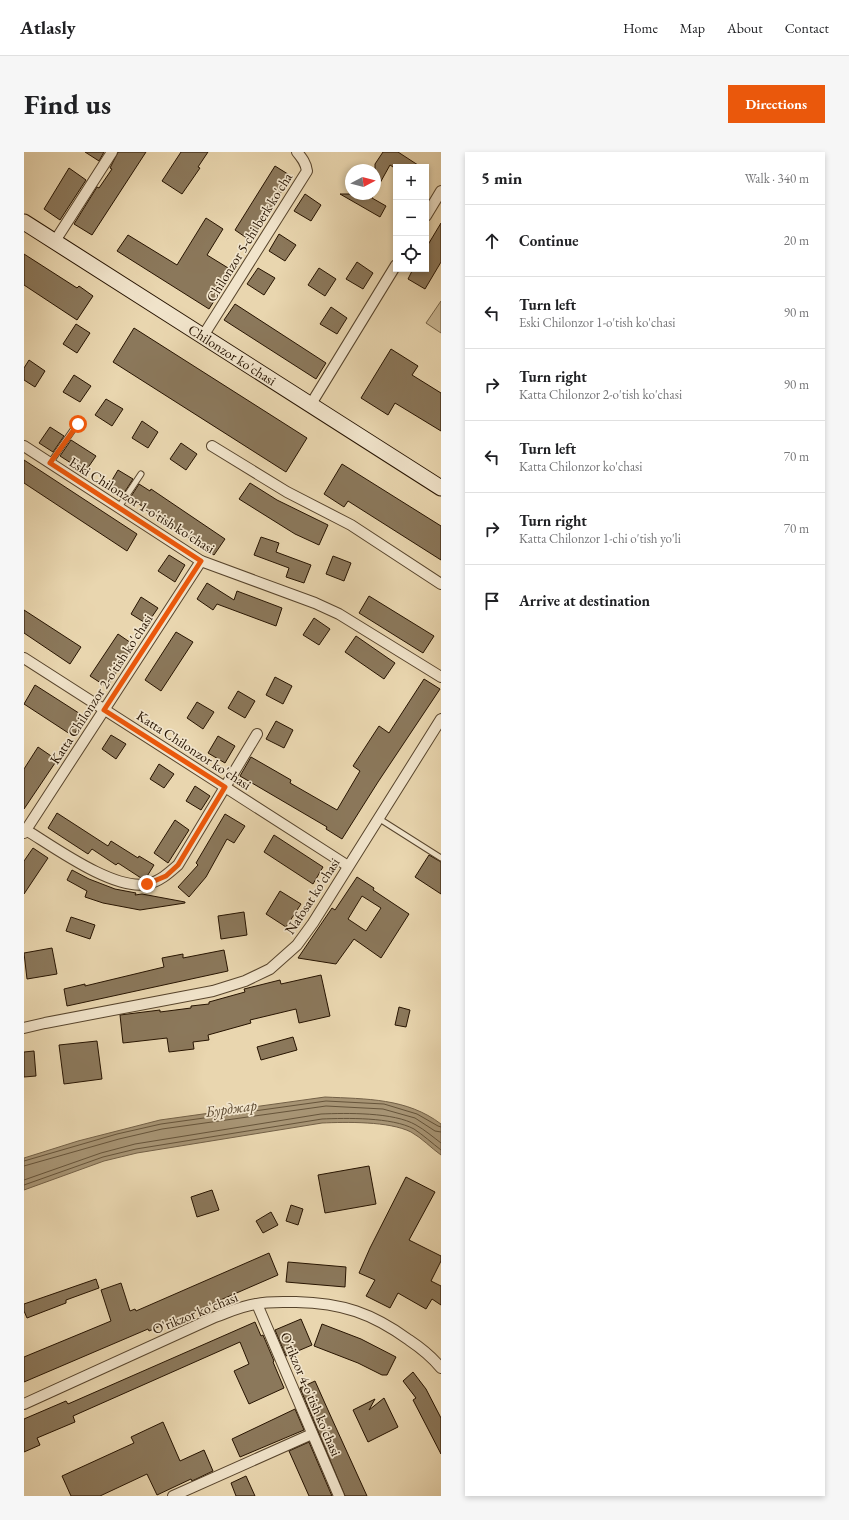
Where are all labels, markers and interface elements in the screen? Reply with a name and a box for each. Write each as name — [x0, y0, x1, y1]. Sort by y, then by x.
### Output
text: Atlasly — [20, 15, 76, 40]
text: Home — [623, 19, 658, 37]
text: Map — [680, 19, 705, 37]
text: About — [727, 19, 763, 37]
text: Contact — [785, 19, 829, 37]
button: Directions — [728, 85, 825, 123]
text: Find us — [24, 86, 111, 122]
north arrow — [345, 164, 381, 200]
map controls — [393, 164, 429, 272]
button: + — [393, 164, 429, 200]
text: 5 min — [481, 167, 522, 189]
street label: Chilonzor 5-chi berk ko'cha — [202, 169, 296, 305]
text: Walk · 340 m — [745, 170, 809, 187]
button: − — [393, 200, 429, 236]
icon: ahead — [481, 230, 503, 252]
text: Continue — [519, 231, 579, 250]
text: 20 m — [784, 232, 809, 249]
button: locate — [393, 236, 429, 272]
text: Turn left — [519, 295, 576, 314]
icon: left — [481, 302, 503, 324]
text: 90 m — [784, 304, 809, 321]
text: Eski Chilonzor 1-o'tish ko'chasi — [519, 314, 676, 331]
street label: Chilonzor ko'chasi — [185, 320, 280, 390]
text: Turn right — [519, 367, 587, 386]
icon: right — [481, 374, 503, 396]
text: 90 m — [784, 376, 809, 393]
text: Katta Chilonzor 2-o'tish ko'chasi — [519, 386, 682, 403]
route start — [69, 415, 87, 433]
text: Turn left — [519, 439, 576, 458]
icon: left — [481, 446, 503, 468]
text: 70 m — [784, 448, 809, 465]
street label: Eski Chilonzor 1-o'tish ko'chasi — [66, 453, 219, 558]
text: Katta Chilonzor ko'chasi — [519, 458, 643, 475]
text: Turn right — [519, 511, 587, 530]
icon: right — [481, 518, 503, 540]
text: 70 m — [784, 520, 809, 537]
text: Katta Chilonzor 1-chi o'tish yo'li — [519, 530, 681, 547]
icon: arrive — [481, 590, 503, 612]
text: Arrive at destination — [519, 591, 650, 610]
street label: Katta Chilonzor 2-o'tish ko'chasi — [46, 610, 157, 768]
street label: Katta Chilonzor ko'chasi — [133, 706, 255, 794]
street label: Nafosat ko'chasi — [281, 854, 344, 938]
route end — [138, 875, 156, 893]
water label: Бурджар — [203, 1095, 258, 1121]
street label: O'rikzor ko'chasi — [150, 1287, 241, 1338]
street label: O'rikzor 4-o'tish ko'chasi — [277, 1329, 346, 1459]

